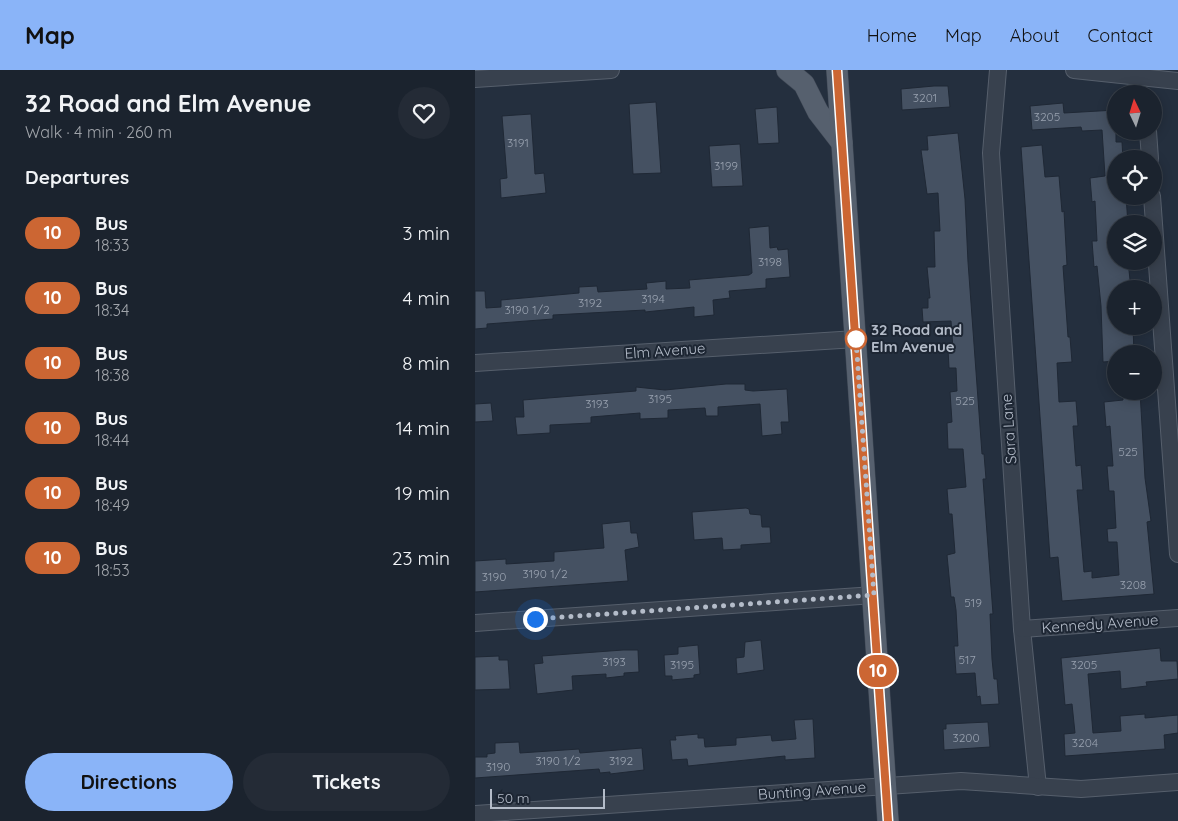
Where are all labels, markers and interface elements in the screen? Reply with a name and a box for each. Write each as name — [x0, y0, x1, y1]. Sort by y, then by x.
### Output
text: Map — [25, 20, 75, 50]
text: Home — [867, 24, 917, 47]
text: Map — [945, 24, 982, 47]
text: About — [1010, 24, 1060, 47]
text: Contact — [1088, 24, 1153, 47]
north arrow — [1107, 85, 1163, 140]
map controls — [1107, 85, 1162, 400]
button: heart — [398, 87, 450, 139]
text: 32 Road and Elm Avenue — [25, 88, 311, 118]
house number: 3201 — [913, 90, 937, 105]
house number: 3205 — [1034, 109, 1060, 124]
text: Walk · 4 min · 260 m — [25, 122, 172, 142]
house number: 3191 — [507, 135, 529, 150]
button: locate — [1107, 150, 1162, 205]
house number: 3199 — [714, 158, 738, 173]
text: Departures — [25, 165, 129, 189]
text: Bus — [95, 211, 128, 235]
button: layers — [1107, 215, 1162, 270]
text: 10 — [43, 221, 62, 244]
text: 3 min — [402, 221, 450, 245]
text: 18:33 — [95, 235, 129, 255]
house number: 3198 — [758, 254, 782, 269]
text: Bus — [95, 276, 128, 300]
button: + — [1107, 280, 1162, 335]
text: 10 — [43, 286, 62, 309]
text: 4 min — [402, 286, 450, 310]
house number: 3194 — [641, 291, 665, 306]
house number: 3192 — [578, 295, 602, 310]
text: 18:34 — [95, 300, 129, 320]
house number: 3190 1/2 — [504, 302, 550, 317]
place label: 32 Road and Elm Avenue — [871, 320, 962, 356]
marker: 32 Road and Elm Avenue — [845, 328, 867, 350]
street label: Elm Avenue — [624, 338, 706, 363]
text: Bus — [95, 341, 128, 365]
button: − — [1107, 345, 1162, 400]
text: 10 — [43, 351, 62, 374]
text: 8 min — [402, 351, 450, 375]
text: 18:38 — [95, 365, 130, 385]
house number: 3195 — [648, 391, 672, 406]
house number: 525 — [955, 393, 975, 408]
street label: Sara Lane — [997, 393, 1020, 465]
house number: 3193 — [585, 396, 609, 411]
text: Bus — [95, 406, 128, 430]
text: 10 — [43, 416, 62, 439]
text: 14 min — [396, 416, 450, 440]
text: 18:44 — [95, 430, 129, 450]
house number: 525 — [1118, 444, 1138, 459]
text: Bus — [95, 471, 128, 495]
text: 10 — [43, 481, 62, 504]
text: 19 min — [395, 481, 450, 505]
text: 18:49 — [95, 495, 130, 515]
text: Bus — [95, 536, 128, 560]
text: 10 — [43, 546, 62, 569]
text: 23 min — [392, 546, 450, 570]
text: 18:53 — [95, 560, 130, 580]
house number: 3190 1/2 — [522, 566, 568, 581]
house number: 3190 — [482, 569, 506, 584]
house number: 3208 — [1120, 577, 1146, 592]
house number: 519 — [964, 595, 982, 610]
your location — [523, 607, 548, 632]
street label: Kennedy Avenue — [1041, 610, 1159, 637]
house number: 517 — [958, 652, 976, 667]
house number: 3193 — [602, 654, 626, 669]
line badge: 10 — [855, 655, 901, 687]
house number: 3195 — [670, 657, 694, 672]
house number: 3205 — [1071, 657, 1097, 672]
text: 10 — [869, 659, 887, 682]
house number: 3200 — [952, 730, 980, 745]
house number: 3204 — [1072, 735, 1098, 750]
button: Directions — [25, 753, 233, 811]
button: Tickets — [243, 753, 450, 811]
house number: 3190 1/2 — [535, 753, 581, 768]
house number: 3192 — [609, 753, 633, 768]
house number: 3190 — [486, 759, 510, 774]
street label: Bunting Avenue — [757, 777, 867, 804]
scale bar — [490, 786, 605, 809]
text: 50 m — [497, 789, 530, 807]

